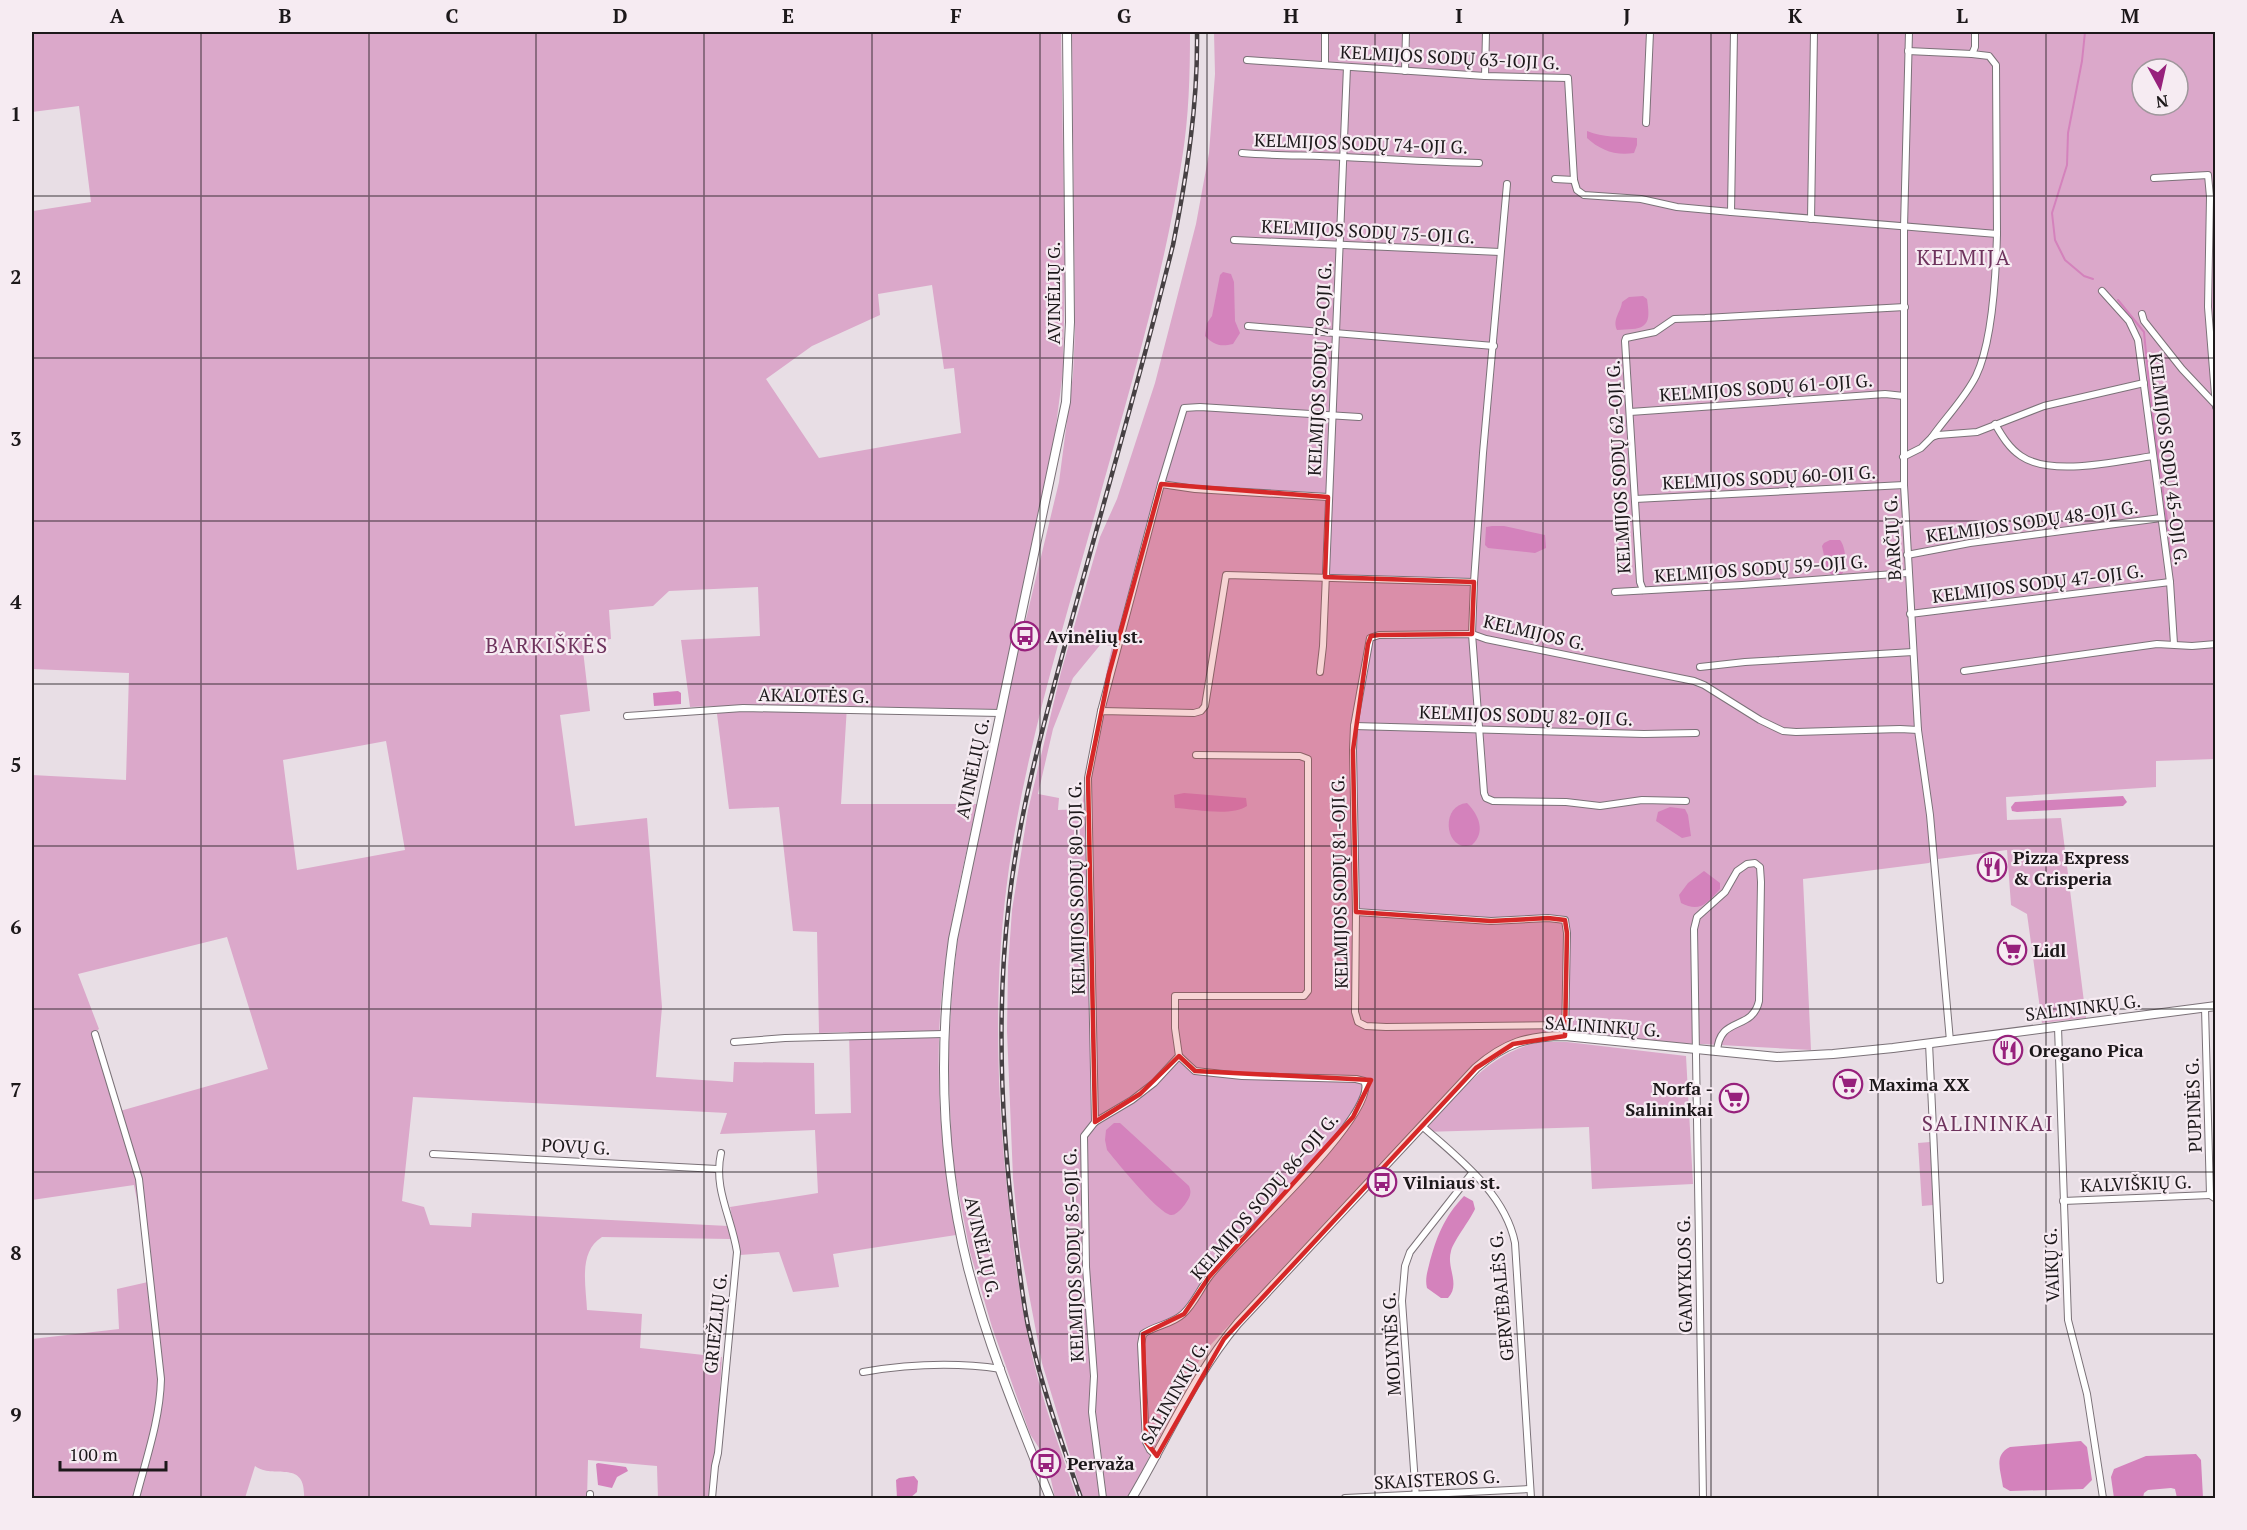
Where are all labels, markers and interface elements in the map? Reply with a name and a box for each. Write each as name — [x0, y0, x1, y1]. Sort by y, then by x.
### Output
text: A — [110, 2, 125, 29]
text: B — [279, 2, 292, 29]
text: C — [445, 2, 459, 29]
text: D — [613, 2, 627, 29]
text: E — [782, 2, 794, 29]
text: F — [950, 2, 962, 29]
text: G — [1117, 2, 1131, 29]
text: H — [1283, 2, 1299, 29]
text: I — [1455, 2, 1463, 29]
text: J — [1623, 2, 1631, 29]
text: K — [1788, 2, 1803, 29]
text: L — [1956, 2, 1968, 29]
text: M — [2121, 2, 2140, 29]
street label: KELMIJOS SODŲ 63-IOJI G. — [1339, 39, 1561, 75]
north arrow — [2130, 57, 2190, 117]
text: N — [2155, 90, 2170, 114]
text: 1 — [10, 100, 22, 127]
street label: KELMIJOS SODŲ 74-OJI G. — [1254, 127, 1468, 159]
street label: KELMIJOS SODŲ 75-OJI G. — [1261, 213, 1475, 249]
street label: AVINĖLIŲ G. — [1041, 242, 1065, 344]
district label: KELMIJA — [1917, 243, 2011, 271]
street label: KELMIJOS SODŲ 79-OJI G. — [1301, 262, 1337, 476]
text: 2 — [10, 263, 22, 290]
street label: KELMIJOS SODŲ 45-OJI G. — [2144, 351, 2194, 567]
street label: KELMIJOS SODŲ 62-OJI G. — [1600, 360, 1636, 574]
street label: KELMIJOS SODŲ 61-OJI G. — [1658, 368, 1874, 406]
text: 3 — [10, 425, 22, 452]
street label: KELMIJOS SODŲ 60-OJI G. — [1662, 459, 1876, 495]
street label: BARČIŲ G. — [1878, 494, 1906, 582]
street label: KELMIJOS SODŲ 48-OJI G. — [1924, 494, 2140, 548]
street label: KELMIJOS SODŲ 59-OJI G. — [1653, 549, 1869, 587]
street label: KELMIJOS SODŲ 47-OJI G. — [1931, 558, 2145, 608]
text: 4 — [10, 588, 22, 615]
street label: KELMIJOS G. — [1481, 609, 1589, 655]
bus stop icon: Avinėlių st. — [1009, 620, 1041, 652]
place label: Avinėlių st. — [1046, 624, 1143, 648]
district label: BARKIŠKĖS — [485, 631, 609, 659]
street label: AKALOTĖS G. — [758, 682, 870, 708]
street label: KELMIJOS SODŲ 82-OJI G. — [1419, 699, 1633, 731]
street label: AVINĖLIŲ G. — [950, 715, 994, 821]
text: 5 — [10, 751, 22, 778]
street label: KELMIJOS SODŲ 81-OJI G. — [1325, 775, 1353, 989]
street label: KELMIJOS SODŲ 80-OJI G. — [1062, 781, 1090, 995]
place label: Pizza Express & Crisperia — [2013, 845, 2129, 890]
restaurant icon: Pizza Express & Crisperia — [1976, 851, 2008, 883]
text: 6 — [10, 913, 22, 940]
supermarket icon: Lidl — [1996, 934, 2028, 966]
place label: Lidl — [2033, 938, 2066, 962]
street label: SALININKŲ G. — [2024, 988, 2142, 1026]
street label: SALININKŲ G. — [1544, 1010, 1662, 1042]
restaurant icon: Oregano Pica — [1992, 1034, 2024, 1066]
place label: Oregano Pica — [2029, 1038, 2144, 1062]
street label: PUPINĖS G. — [2179, 1057, 2207, 1153]
supermarket icon: Maxima XX — [1832, 1068, 1864, 1100]
place label: Maxima XX — [1869, 1072, 1970, 1096]
text: 7 — [10, 1076, 22, 1103]
place label: Norfa - Salininkai — [1625, 1076, 1713, 1121]
supermarket icon: Norfa - Salininkai — [1718, 1082, 1750, 1114]
street label: KELMIJOS SODŲ 86-OJI G. — [1185, 1107, 1343, 1285]
district label: SALININKAI — [1922, 1109, 2054, 1137]
street label: POVŲ G. — [541, 1132, 611, 1160]
street label: KELMIJOS SODŲ 85-OJI G. — [1057, 1148, 1089, 1362]
bus stop icon: Vilniaus st. — [1366, 1166, 1398, 1198]
street label: KALVIŠKIŲ G. — [2080, 1169, 2192, 1197]
place label: Vilniaus st. — [1403, 1170, 1501, 1194]
street label: AVINĖLIŲ G. — [960, 1194, 1006, 1300]
street label: GAMYKLOS G. — [1671, 1215, 1697, 1333]
street label: VAIKŲ G. — [2038, 1227, 2064, 1303]
street label: GERVĖBALĖS G. — [1483, 1230, 1519, 1362]
text: 8 — [10, 1239, 22, 1266]
street label: GRIEŽLIŲ G. — [698, 1271, 732, 1375]
street label: MOLYNĖS G. — [1376, 1292, 1406, 1396]
street label: SALININKŲ G. — [1135, 1336, 1213, 1448]
text: 9 — [10, 1401, 22, 1428]
scale bar — [60, 1434, 166, 1472]
text: 100 m — [69, 1442, 118, 1466]
bus stop icon: Pervaža — [1030, 1447, 1062, 1479]
place label: Pervaža — [1067, 1451, 1135, 1475]
street label: SKAISTEROS G. — [1373, 1464, 1501, 1494]

